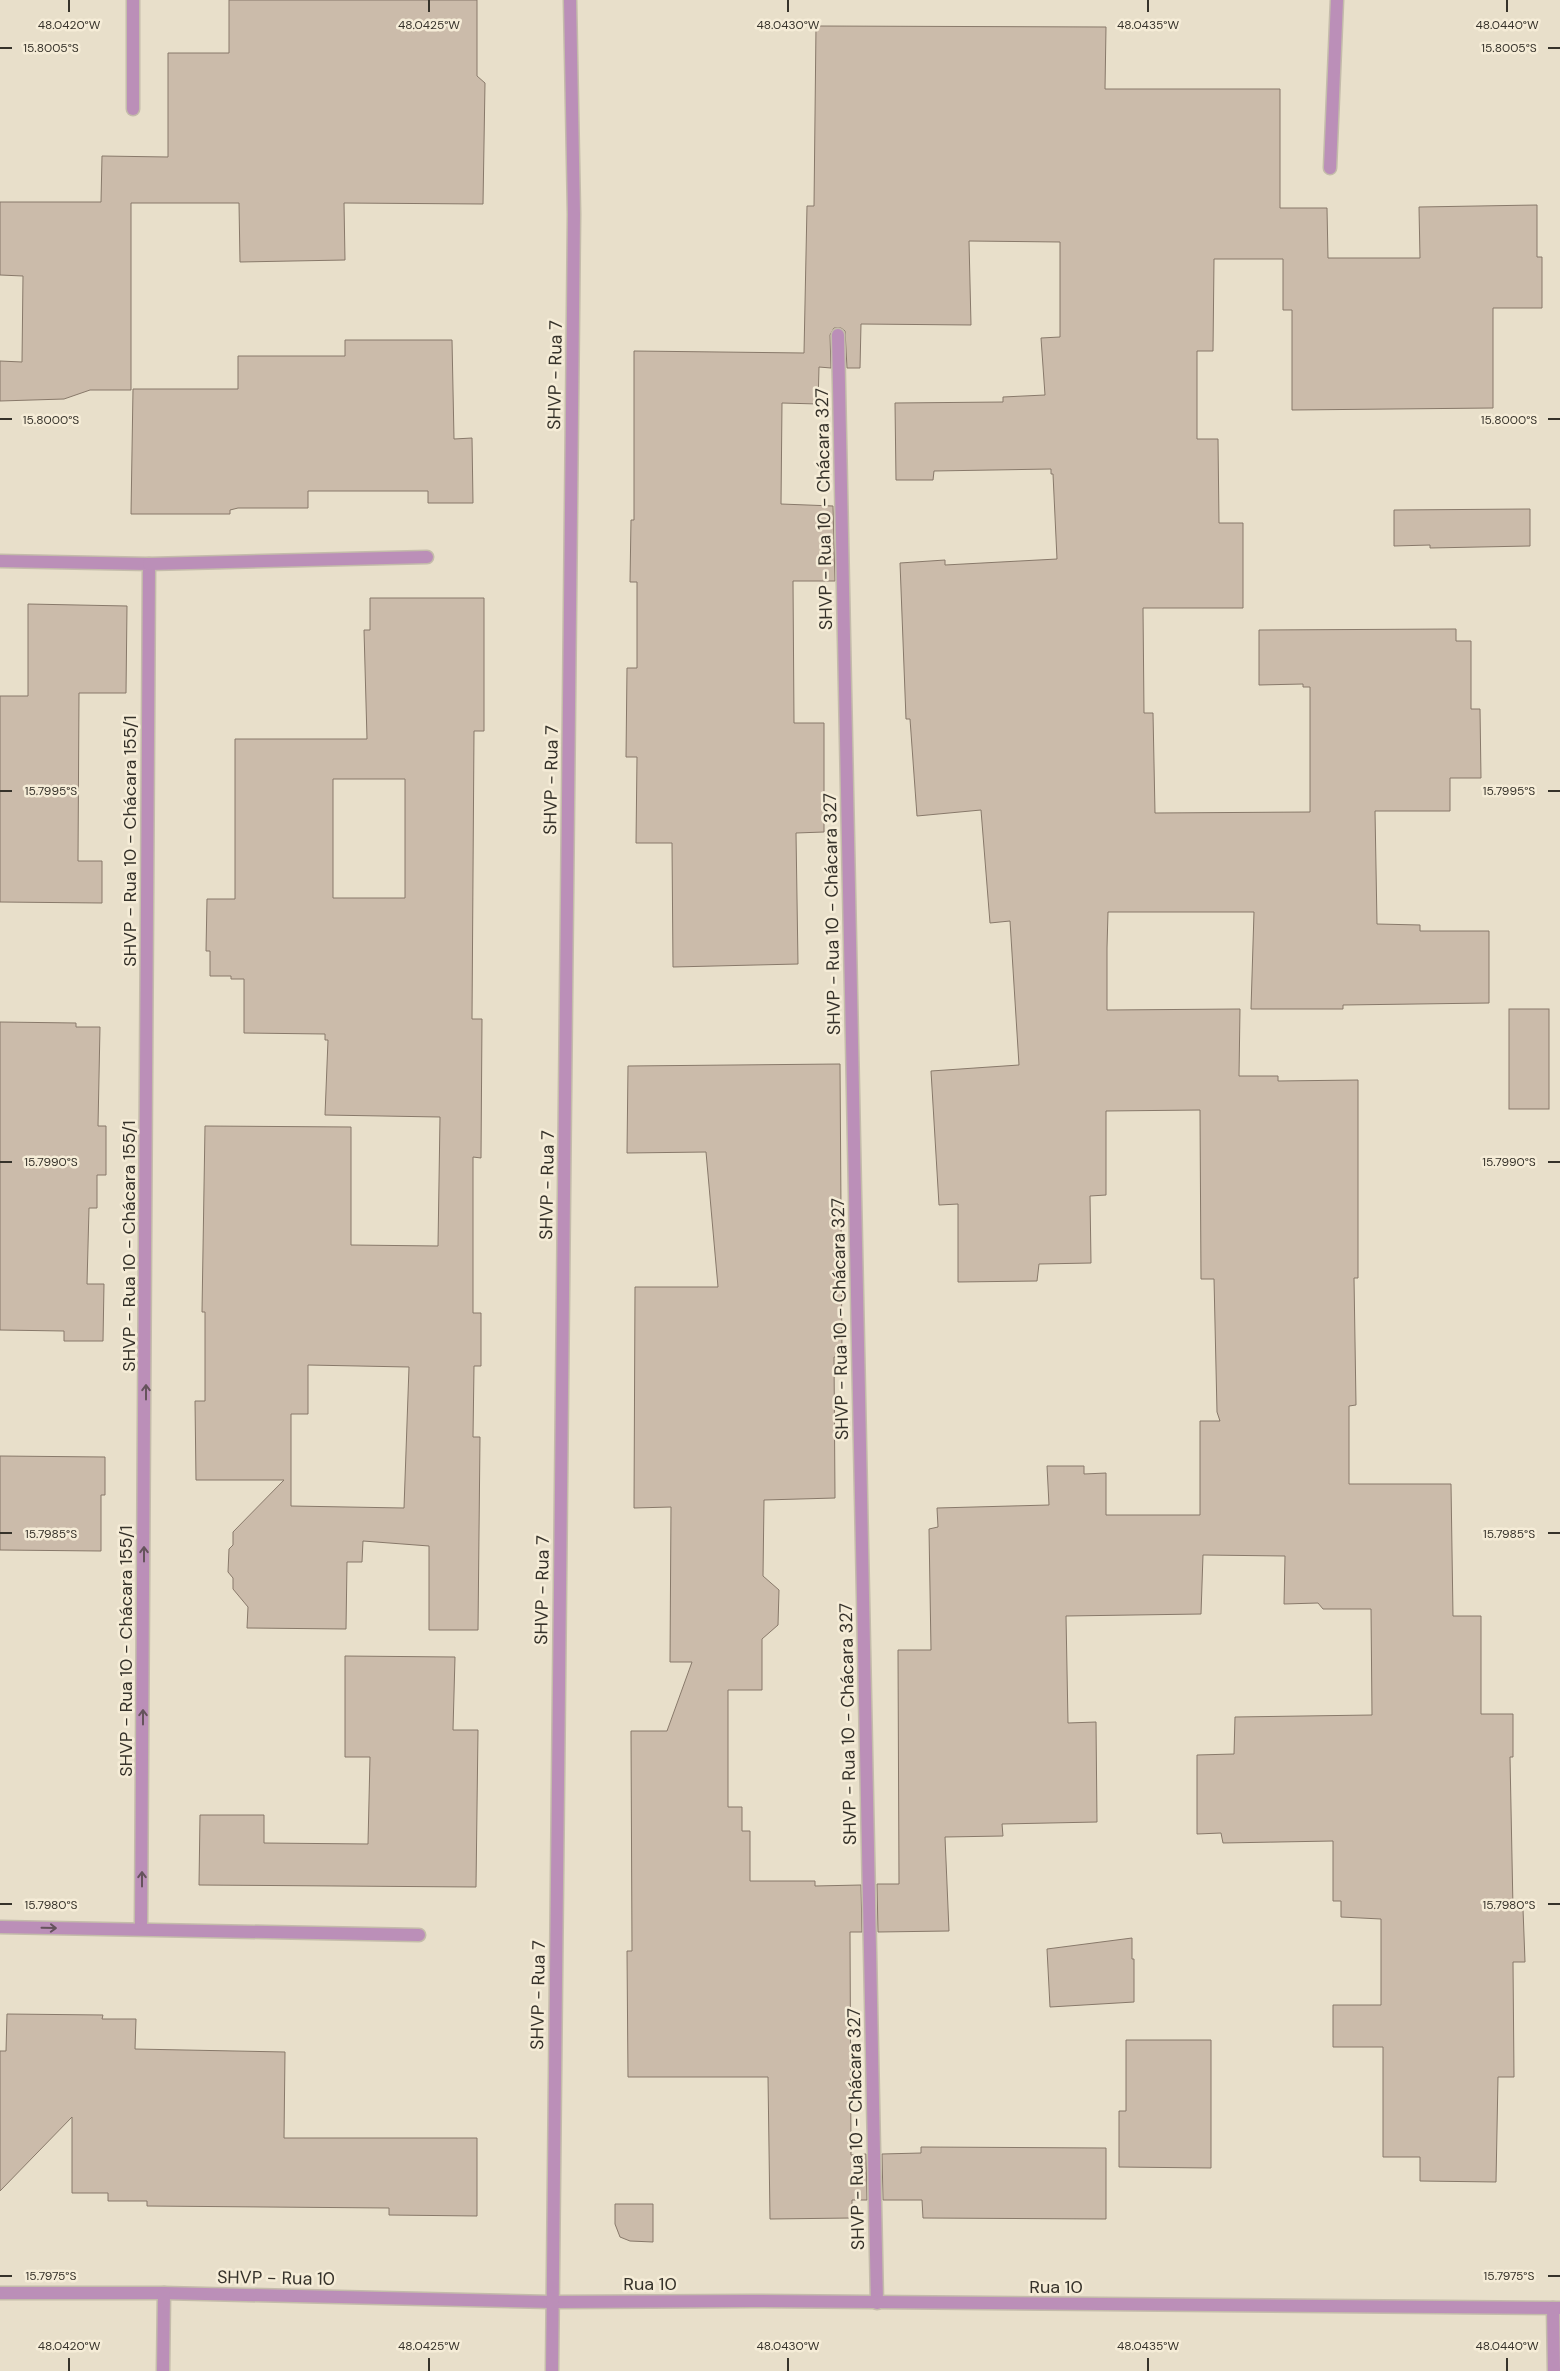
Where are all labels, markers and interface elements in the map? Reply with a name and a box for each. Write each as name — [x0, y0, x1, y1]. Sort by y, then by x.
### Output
text: 48.0420°W — [38, 17, 101, 33]
text: 48.0425°W — [398, 17, 460, 33]
text: 48.0430°W — [756, 17, 820, 33]
text: 48.0435°W — [1117, 17, 1179, 33]
text: 48.0440°W — [1475, 17, 1539, 33]
text: 15.8005°S — [23, 40, 79, 56]
text: 15.8005°S — [1481, 40, 1537, 56]
street label: SHVP - Rua 7 — [542, 320, 568, 430]
street label: SHVP - Rua 10 - Chácara 327 — [810, 388, 838, 630]
text: 15.8000°S — [23, 412, 79, 428]
text: 15.8000°S — [1481, 412, 1537, 428]
street label: SHVP - Rua 10 - Chácara 155/1 — [118, 715, 142, 967]
street label: SHVP - Rua 7 — [538, 725, 564, 835]
text: 15.7995°S — [25, 783, 77, 799]
text: 15.7995°S — [1483, 783, 1535, 799]
street label: SHVP - Rua 10 - Chácara 327 — [818, 793, 846, 1035]
street label: SHVP - Rua 10 - Chácara 155/1 — [117, 1120, 141, 1372]
street label: SHVP - Rua 7 — [534, 1130, 560, 1240]
text: 15.7990°S — [24, 1154, 78, 1170]
text: 15.7990°S — [1482, 1154, 1536, 1170]
street label: SHVP - Rua 10 - Chácara 327 — [826, 1198, 854, 1440]
one-way arrow — [141, 1384, 150, 1400]
street label: SHVP - Rua 10 - Chácara 155/1 — [114, 1525, 138, 1777]
text: 15.7985°S — [25, 1526, 77, 1542]
text: 15.7985°S — [1483, 1526, 1535, 1542]
street label: SHVP - Rua 7 — [529, 1535, 555, 1645]
one-way arrow — [139, 1547, 149, 1563]
street label: SHVP - Rua 10 - Chácara 327 — [834, 1603, 862, 1845]
one-way arrow — [138, 1709, 148, 1726]
one-way arrow — [137, 1872, 147, 1888]
text: 15.7980°S — [24, 1897, 78, 1913]
text: 15.7980°S — [1482, 1897, 1536, 1913]
one-way arrow — [40, 1923, 56, 1933]
street label: SHVP - Rua 7 — [525, 1940, 551, 2050]
street label: SHVP - Rua 10 - Chácara 327 — [842, 2008, 870, 2250]
street label: SHVP - Rua 10 — [217, 2265, 335, 2291]
text: 15.7975°S — [26, 2268, 76, 2284]
text: 15.7975°S — [1484, 2268, 1534, 2284]
street label: Rua 10 — [623, 2272, 677, 2296]
street label: Rua 10 — [1029, 2275, 1083, 2299]
text: 48.0420°W — [38, 2338, 101, 2354]
text: 48.0425°W — [398, 2338, 460, 2354]
text: 48.0430°W — [756, 2338, 820, 2354]
text: 48.0435°W — [1117, 2338, 1179, 2354]
text: 48.0440°W — [1475, 2338, 1539, 2354]

